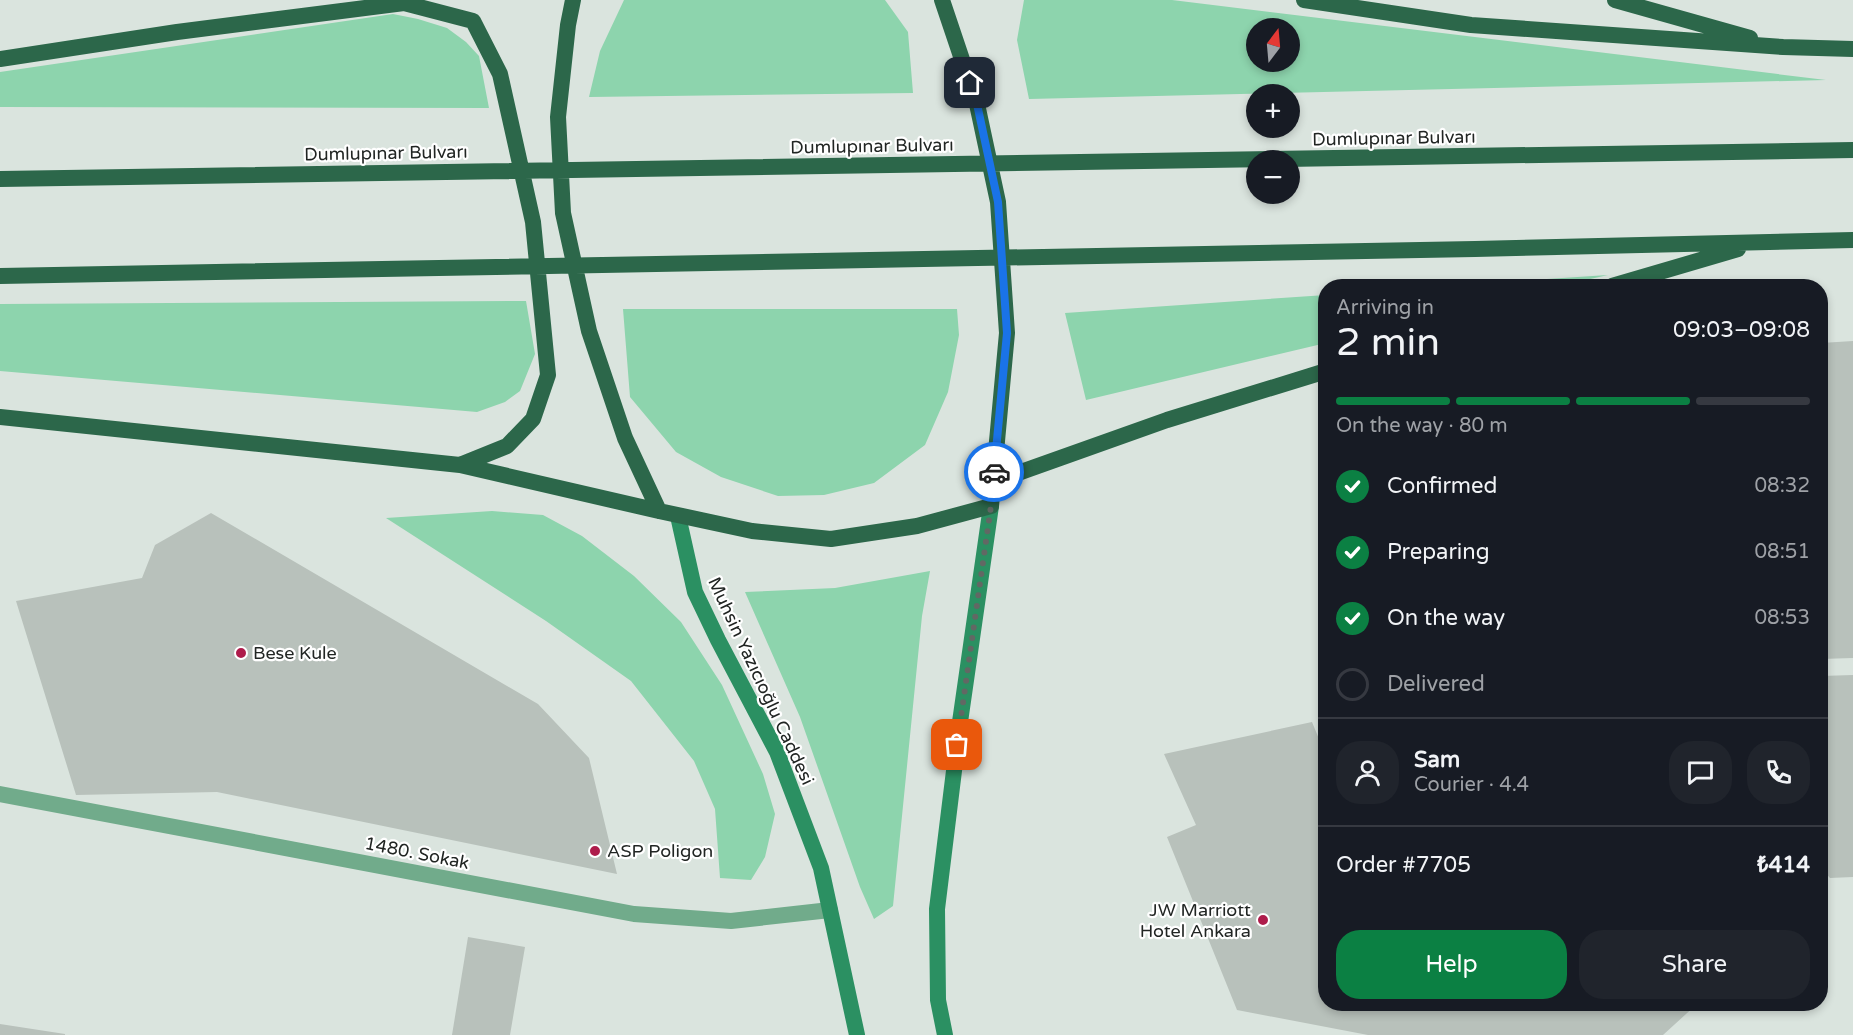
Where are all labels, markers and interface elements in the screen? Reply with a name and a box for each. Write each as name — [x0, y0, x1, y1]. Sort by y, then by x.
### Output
north arrow — [1246, 18, 1300, 72]
map controls — [1246, 18, 1300, 204]
pin — [944, 57, 995, 108]
icon: home — [953, 66, 986, 99]
button: + — [1246, 84, 1300, 138]
street label: Dumlupınar Bulvarı — [1312, 126, 1476, 150]
street label: Dumlupınar Bulvarı — [790, 134, 954, 158]
street label: Dumlupınar Bulvarı — [304, 141, 468, 165]
button: − — [1246, 150, 1300, 204]
text: Arriving in — [1336, 296, 1434, 320]
text: 09:03–09:08 — [1673, 317, 1810, 343]
text: 2 min — [1336, 319, 1440, 366]
text: On the way · 80 m — [1336, 414, 1508, 438]
courier — [964, 442, 1024, 502]
icon: car — [978, 456, 1011, 489]
icon: check — [1336, 470, 1369, 503]
text: Confirmed — [1387, 473, 1497, 499]
text: 08:32 — [1755, 474, 1810, 498]
icon: check — [1336, 536, 1369, 569]
text: Preparing — [1387, 539, 1490, 565]
text: 08:51 — [1755, 540, 1810, 564]
street label: Muhsin Yazıcıoğlu Caddesi — [703, 574, 819, 788]
icon: check — [1336, 602, 1369, 635]
text: On the way — [1387, 605, 1505, 631]
text: 08:53 — [1755, 606, 1810, 630]
place label: Bese Kule — [253, 642, 337, 664]
marker: Bese Kule — [234, 646, 248, 660]
text: Delivered — [1387, 671, 1485, 697]
pin — [931, 719, 982, 770]
icon: bag — [940, 728, 973, 761]
button: person — [1336, 741, 1399, 804]
button: chat — [1669, 741, 1732, 804]
button: phone — [1747, 741, 1810, 804]
text: Sam — [1414, 747, 1460, 773]
text: Courier · 4.4 — [1414, 773, 1529, 797]
street label: 1480. Sokak — [363, 832, 471, 874]
place label: ASP Poligon — [607, 840, 713, 862]
marker: ASP Poligon — [588, 844, 602, 858]
text: Order #7705 — [1336, 852, 1471, 878]
text: ₺414 — [1757, 852, 1810, 878]
place label: JW Marriott Hotel Ankara — [1140, 899, 1251, 942]
marker: JW Marriott Hotel Ankara — [1256, 913, 1270, 927]
button: Help — [1336, 930, 1567, 999]
button: Share — [1579, 930, 1810, 999]

